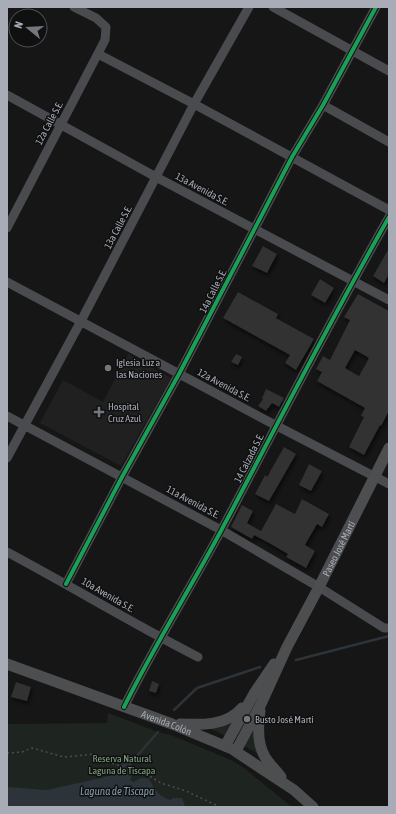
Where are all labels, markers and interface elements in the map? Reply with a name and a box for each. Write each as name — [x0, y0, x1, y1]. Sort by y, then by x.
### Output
north arrow — [8, 8, 48, 48]
text: N — [12, 20, 25, 30]
street label: 12a Calle S.E. — [33, 99, 65, 147]
street label: 13a Avenida S.E. — [173, 170, 231, 208]
street label: 13a Calle S.E. — [102, 203, 134, 251]
street label: 14a Calle S.E. — [197, 267, 229, 315]
place label: Iglesia Luz a las Naciones — [116, 357, 163, 380]
marker: Iglesia Luz a las Naciones — [103, 363, 113, 373]
street label: 12a Avenida S.E. — [195, 366, 253, 404]
place label: Hospital Cruz Azul — [108, 401, 142, 424]
marker: Hospital Cruz Azul — [93, 406, 105, 418]
street label: 14 Calzada S.E. — [232, 431, 266, 484]
street label: 11a Avenida S.E. — [164, 483, 222, 521]
street label: Paseo José Martí — [320, 518, 357, 578]
street label: 10a Avenida S.E. — [80, 576, 136, 615]
street label: Avenida Colón — [140, 708, 193, 737]
marker: Busto José Martí — [242, 714, 252, 724]
place label: Busto José Martí — [255, 714, 314, 725]
park label: Reserva Natural Laguna de Tiscapa — [89, 753, 156, 776]
water label: Laguna de Tiscapa — [80, 785, 154, 797]

